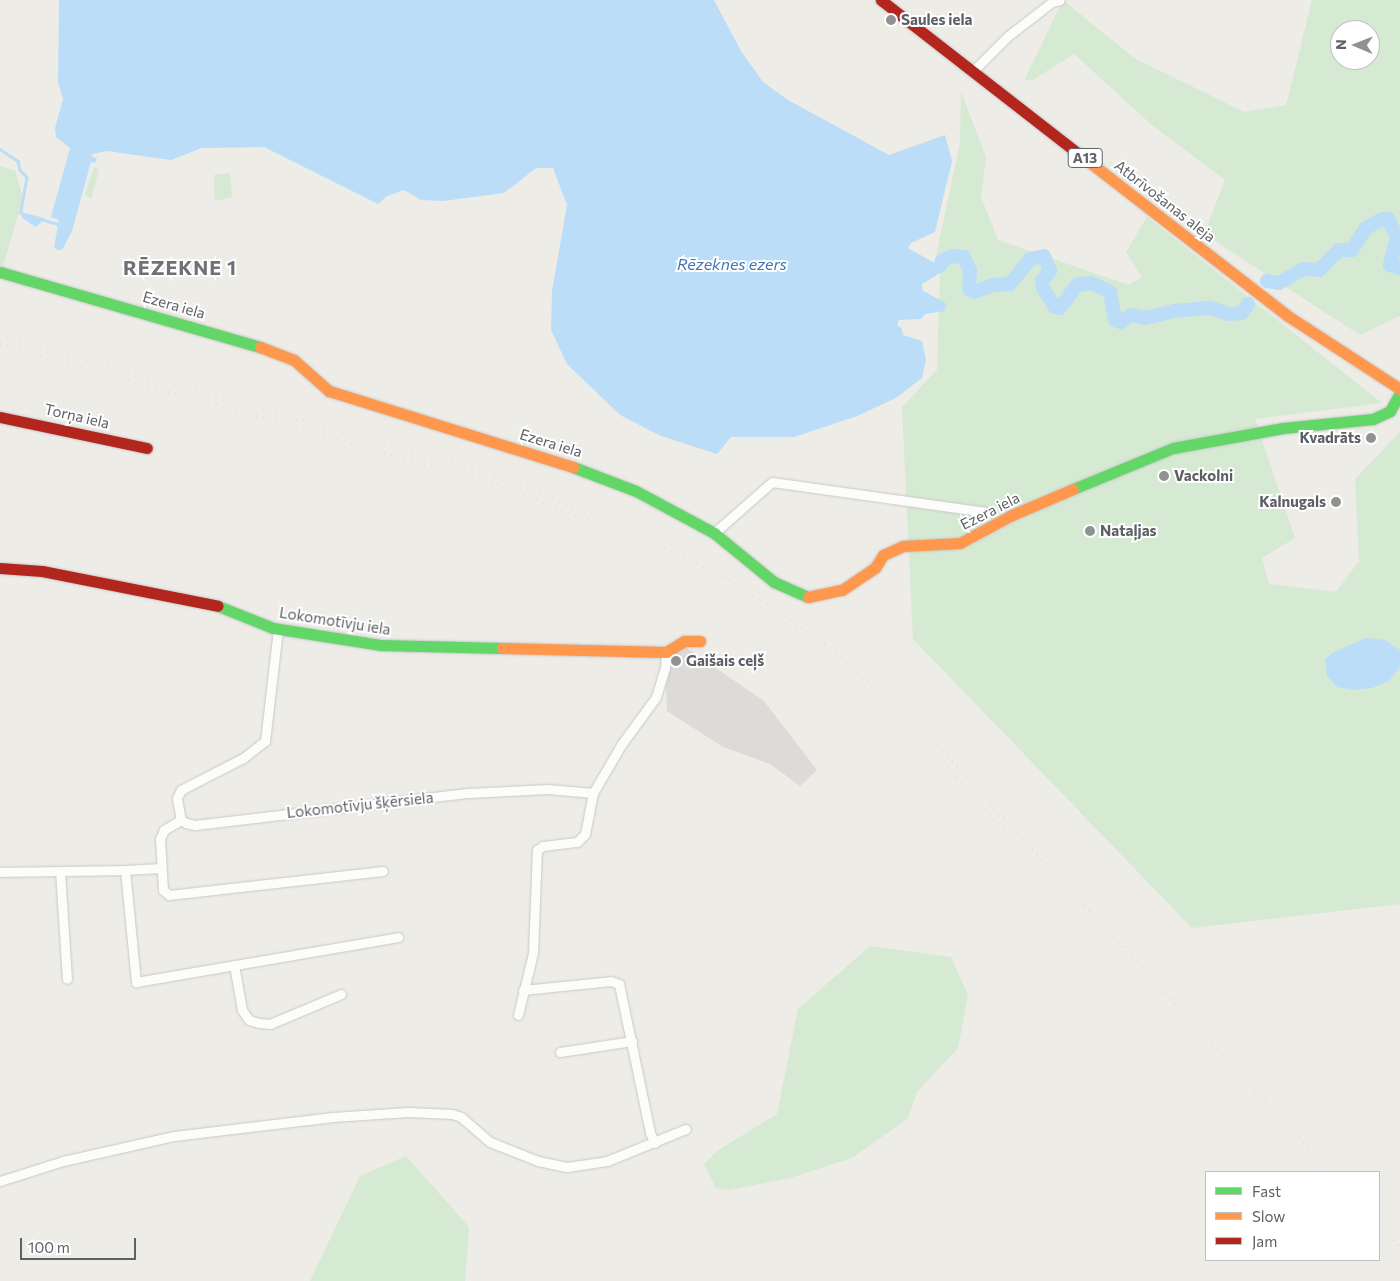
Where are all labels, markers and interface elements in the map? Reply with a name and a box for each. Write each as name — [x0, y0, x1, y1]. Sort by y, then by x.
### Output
place label: Saules iela — [901, 11, 972, 29]
marker: Saules iela — [885, 14, 897, 26]
north arrow — [1330, 20, 1380, 70]
text: N — [1332, 39, 1349, 50]
road number: A13 — [1068, 146, 1102, 170]
street label: Atbrīvošanas aleja — [1111, 156, 1219, 246]
water label: Rēzeknes ezers — [677, 254, 787, 274]
district label: RĒZEKNE 1 — [122, 255, 238, 279]
street label: Ezera iela — [141, 287, 207, 323]
street label: Torņa iela — [43, 400, 111, 432]
street label: Ezera iela — [518, 425, 584, 461]
place label: Kvadrāts — [1299, 429, 1361, 447]
marker: Kvadrāts — [1365, 432, 1377, 444]
place label: Vackolni — [1174, 467, 1233, 485]
marker: Vackolni — [1158, 470, 1170, 482]
street label: Ezera iela — [957, 488, 1023, 534]
place label: Kalnugals — [1259, 493, 1326, 511]
marker: Kalnugals — [1330, 496, 1342, 508]
place label: Nataļjas — [1100, 522, 1157, 540]
marker: Nataļjas — [1084, 525, 1096, 537]
street label: Lokomotīvju iela — [278, 603, 392, 639]
place label: Gaišais ceļš — [686, 652, 764, 670]
marker: Gaišais ceļš — [670, 655, 682, 667]
street label: Lokomotīvju šķērsiela — [286, 788, 434, 822]
legend — [1205, 1171, 1380, 1261]
text: Fast — [1252, 1182, 1281, 1200]
text: Slow — [1252, 1207, 1285, 1225]
scale bar — [22, 1228, 139, 1260]
text: Jam — [1252, 1232, 1277, 1250]
text: 100 m — [28, 1238, 70, 1256]

